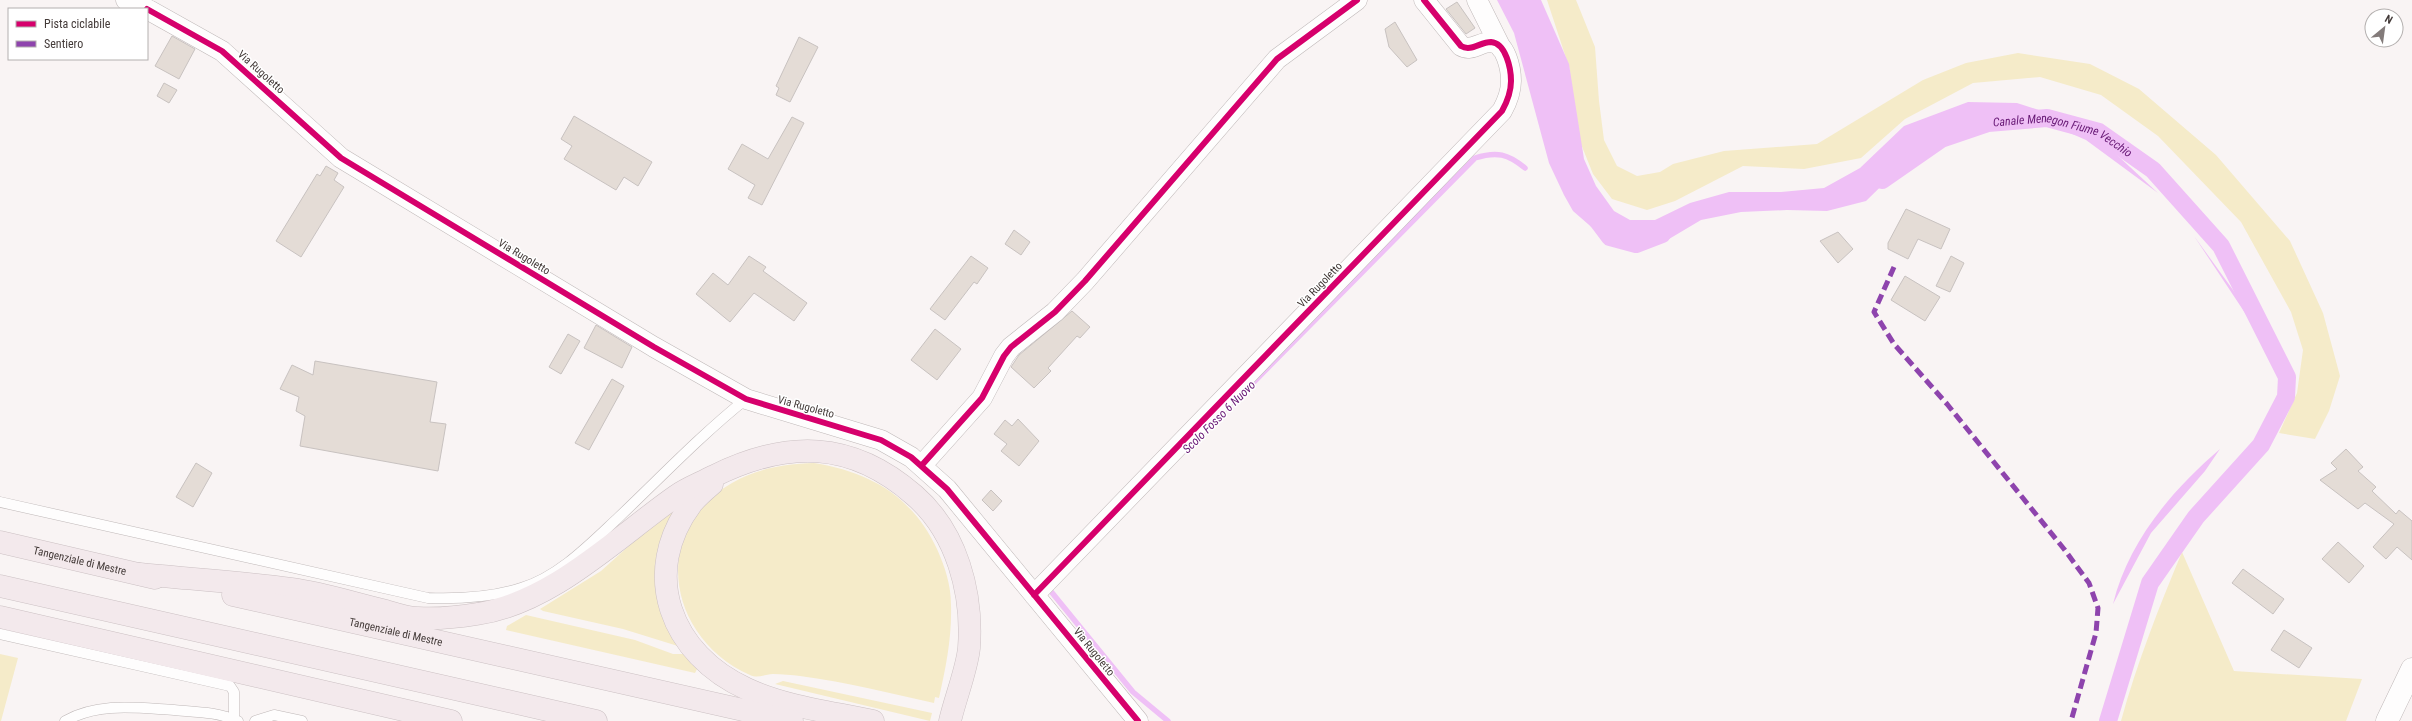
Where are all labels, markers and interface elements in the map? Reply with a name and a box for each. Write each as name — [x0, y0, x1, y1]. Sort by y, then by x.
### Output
legend — [8, 8, 148, 60]
north arrow — [2364, 8, 2404, 48]
text: N — [2383, 12, 2395, 27]
text: Pista ciclabile — [44, 17, 111, 31]
text: Sentiero — [44, 37, 83, 51]
street label: Via Rugoletto — [235, 48, 287, 97]
water label: Canale Menegon Fiume Vecchio — [1992, 111, 2135, 160]
street label: Via Rugoletto — [496, 236, 553, 278]
street label: Via Rugoletto — [1295, 259, 1345, 310]
water label: Scolo Fosso 6 Nuovo — [1180, 378, 1258, 456]
street label: Via Rugoletto — [776, 393, 836, 421]
street label: Tangenziale di Mestre — [32, 543, 128, 578]
street label: Tangenziale di Mestre — [348, 615, 444, 649]
street label: Via Rugoletto — [1071, 625, 1118, 679]

